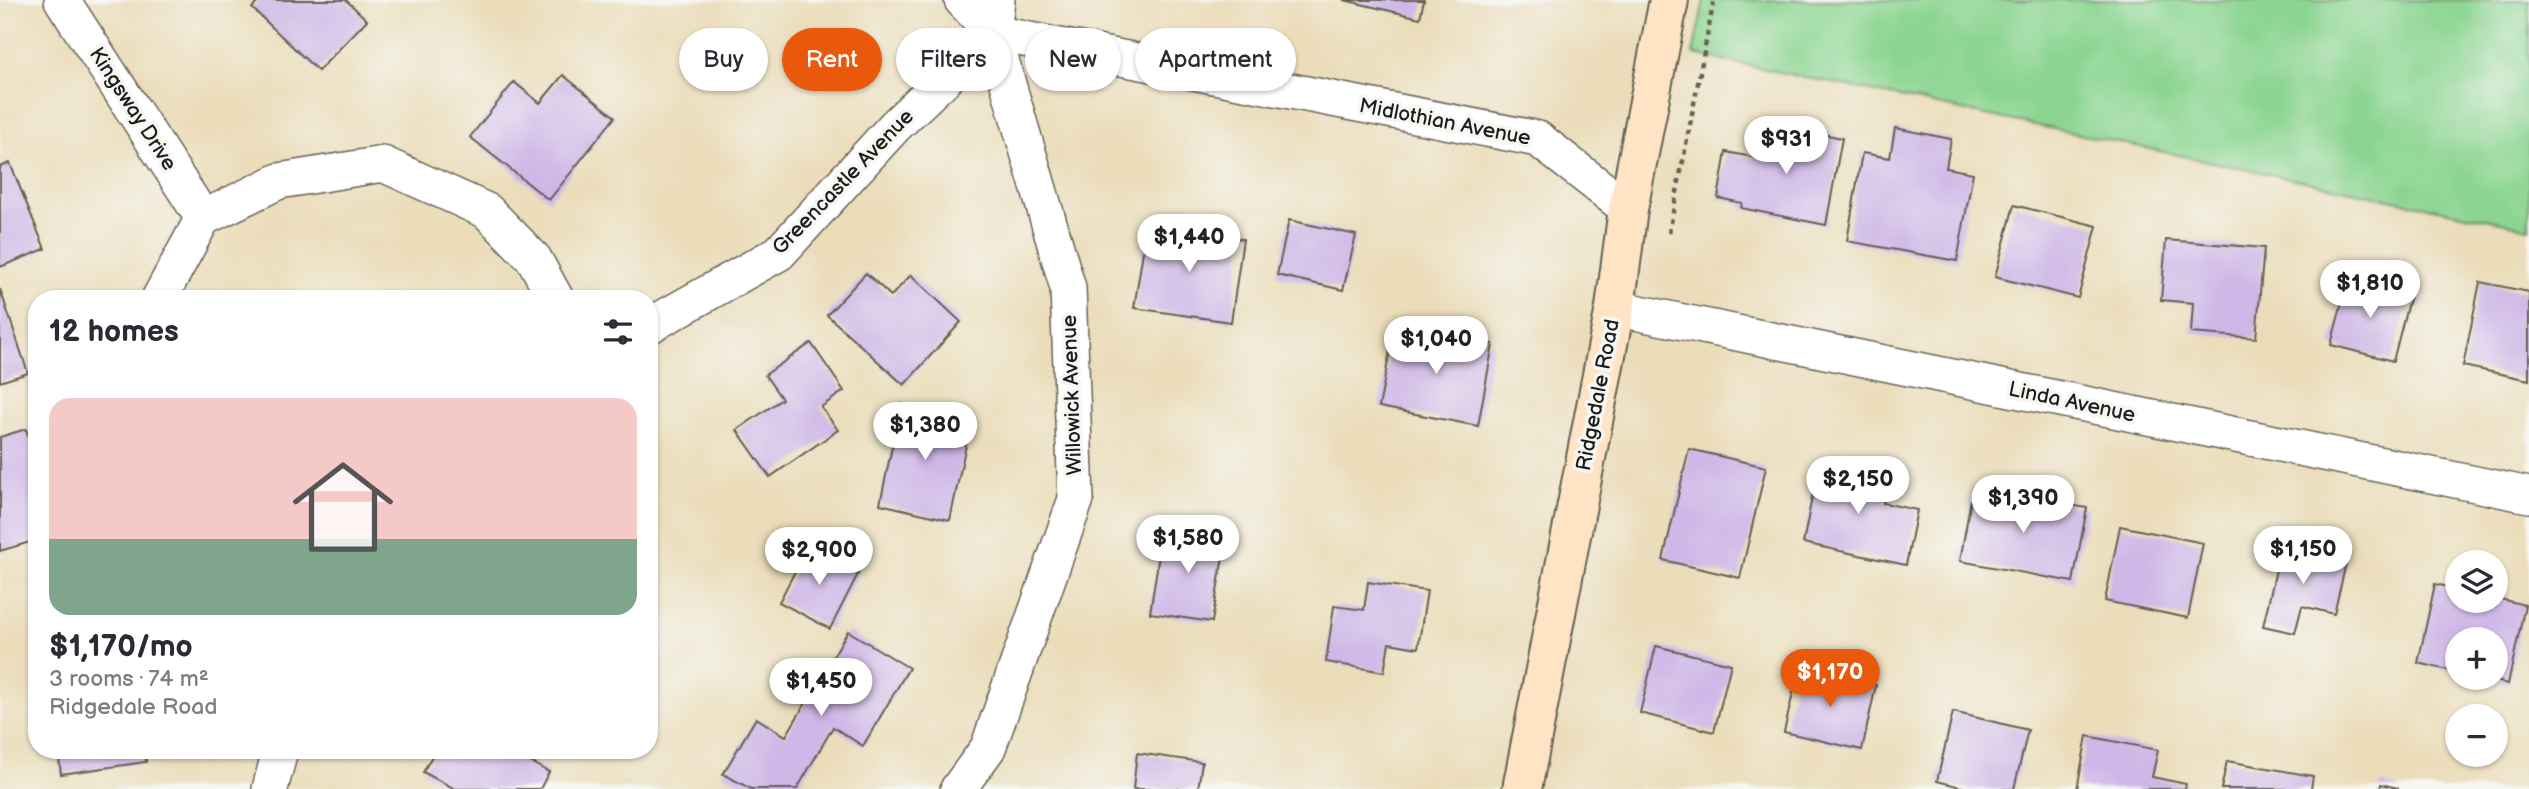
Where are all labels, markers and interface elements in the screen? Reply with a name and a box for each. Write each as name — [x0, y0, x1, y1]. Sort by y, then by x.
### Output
chip: Buy — [679, 28, 768, 91]
chip: Rent — [782, 28, 882, 91]
chip: Filters — [896, 28, 1011, 91]
chip: New — [1025, 28, 1121, 91]
chip: Apartment — [1135, 28, 1296, 91]
street label: Kingsway Drive — [84, 43, 182, 175]
street label: Midlothian Avenue — [1357, 93, 1533, 151]
street label: Greencastle Avenue — [767, 104, 919, 260]
pin: $931 — [1745, 116, 1827, 176]
text: $931 — [1760, 125, 1812, 153]
pin: $1,440 — [1132, 215, 1246, 274]
text: $1,440 — [1153, 223, 1225, 251]
pin: $1,810 — [2313, 260, 2427, 320]
text: $1,810 — [2336, 269, 2404, 297]
icon: filters — [599, 313, 637, 351]
text: 12 homes — [49, 314, 179, 350]
street label: Willowick Avenue — [1057, 314, 1087, 476]
pin: $1,040 — [1379, 316, 1493, 376]
street label: Ridgedale Road — [1571, 317, 1625, 473]
text: $1,040 — [1400, 325, 1472, 353]
street label: Linda Avenue — [2006, 376, 2138, 428]
pin: $1,380 — [868, 402, 982, 462]
text: $1,380 — [889, 411, 961, 439]
icon: home — [280, 444, 406, 570]
pin: $2,150 — [1801, 456, 1915, 516]
text: $2,150 — [1822, 465, 1894, 493]
pin: $1,390 — [1966, 476, 2080, 535]
text: $1,390 — [1987, 484, 2059, 512]
pin: $1,580 — [1131, 516, 1245, 575]
text: $1,580 — [1152, 524, 1224, 552]
pin: $1,150 — [2246, 526, 2360, 586]
pin: $2,900 — [762, 528, 876, 587]
text: $1,150 — [2269, 535, 2337, 563]
text: $2,900 — [781, 536, 857, 564]
map controls — [2445, 550, 2508, 767]
button: layers — [2445, 550, 2508, 613]
button: + — [2445, 627, 2508, 690]
text: $1,170/mo — [49, 629, 193, 665]
pin: $1,170 — [1773, 650, 1887, 709]
pin: $1,450 — [764, 658, 878, 718]
text: $1,170 — [1797, 658, 1863, 686]
text: 3 rooms · 74 m² — [49, 665, 209, 693]
text: $1,450 — [785, 667, 857, 695]
text: Ridgedale Road — [49, 693, 218, 721]
button: − — [2445, 704, 2508, 767]

